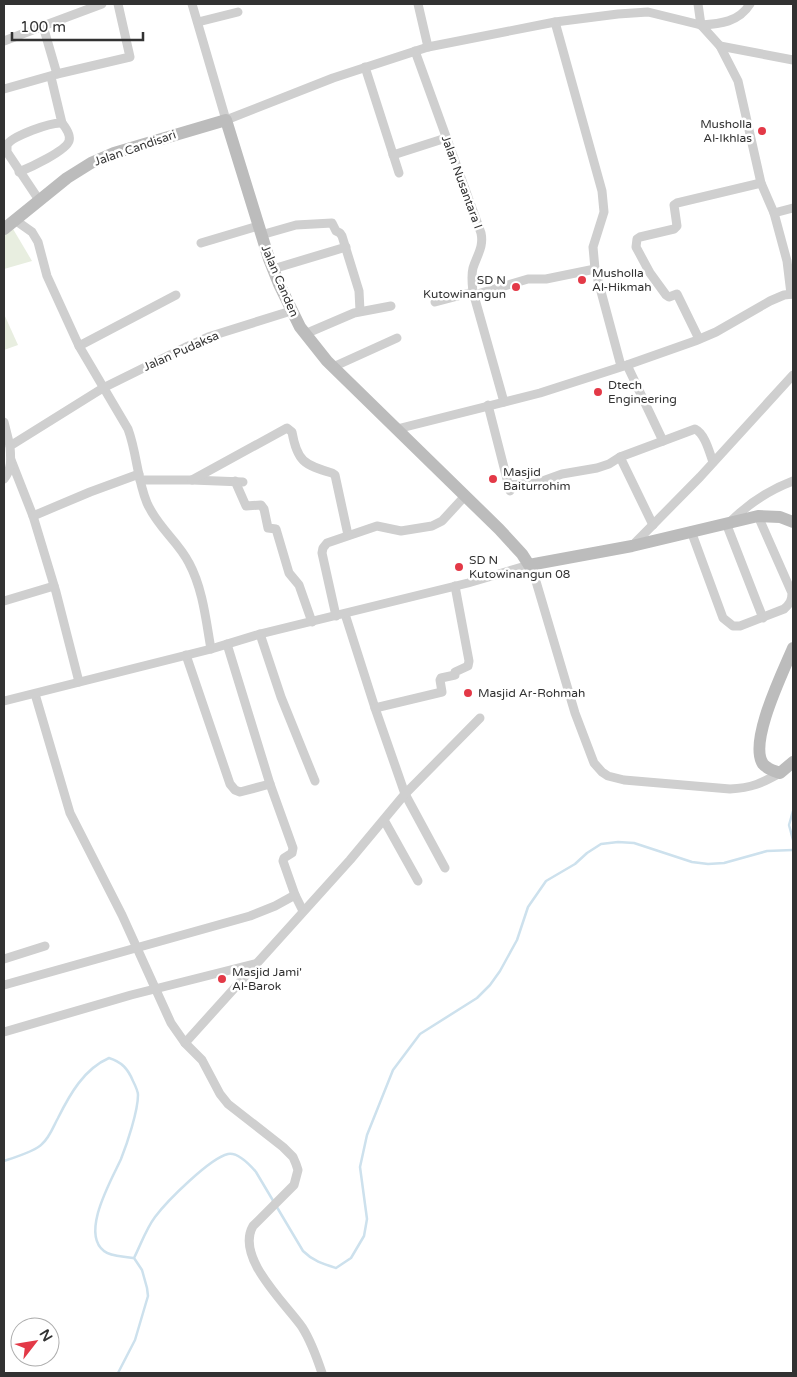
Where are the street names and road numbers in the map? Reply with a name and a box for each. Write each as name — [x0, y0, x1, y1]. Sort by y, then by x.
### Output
street label: Jalan Candisari — [92, 127, 178, 169]
street label: Jalan Nusantara I — [439, 133, 485, 231]
street label: Jalan Canden — [259, 243, 301, 319]
street label: Jalan Pudaksa — [141, 328, 221, 374]

